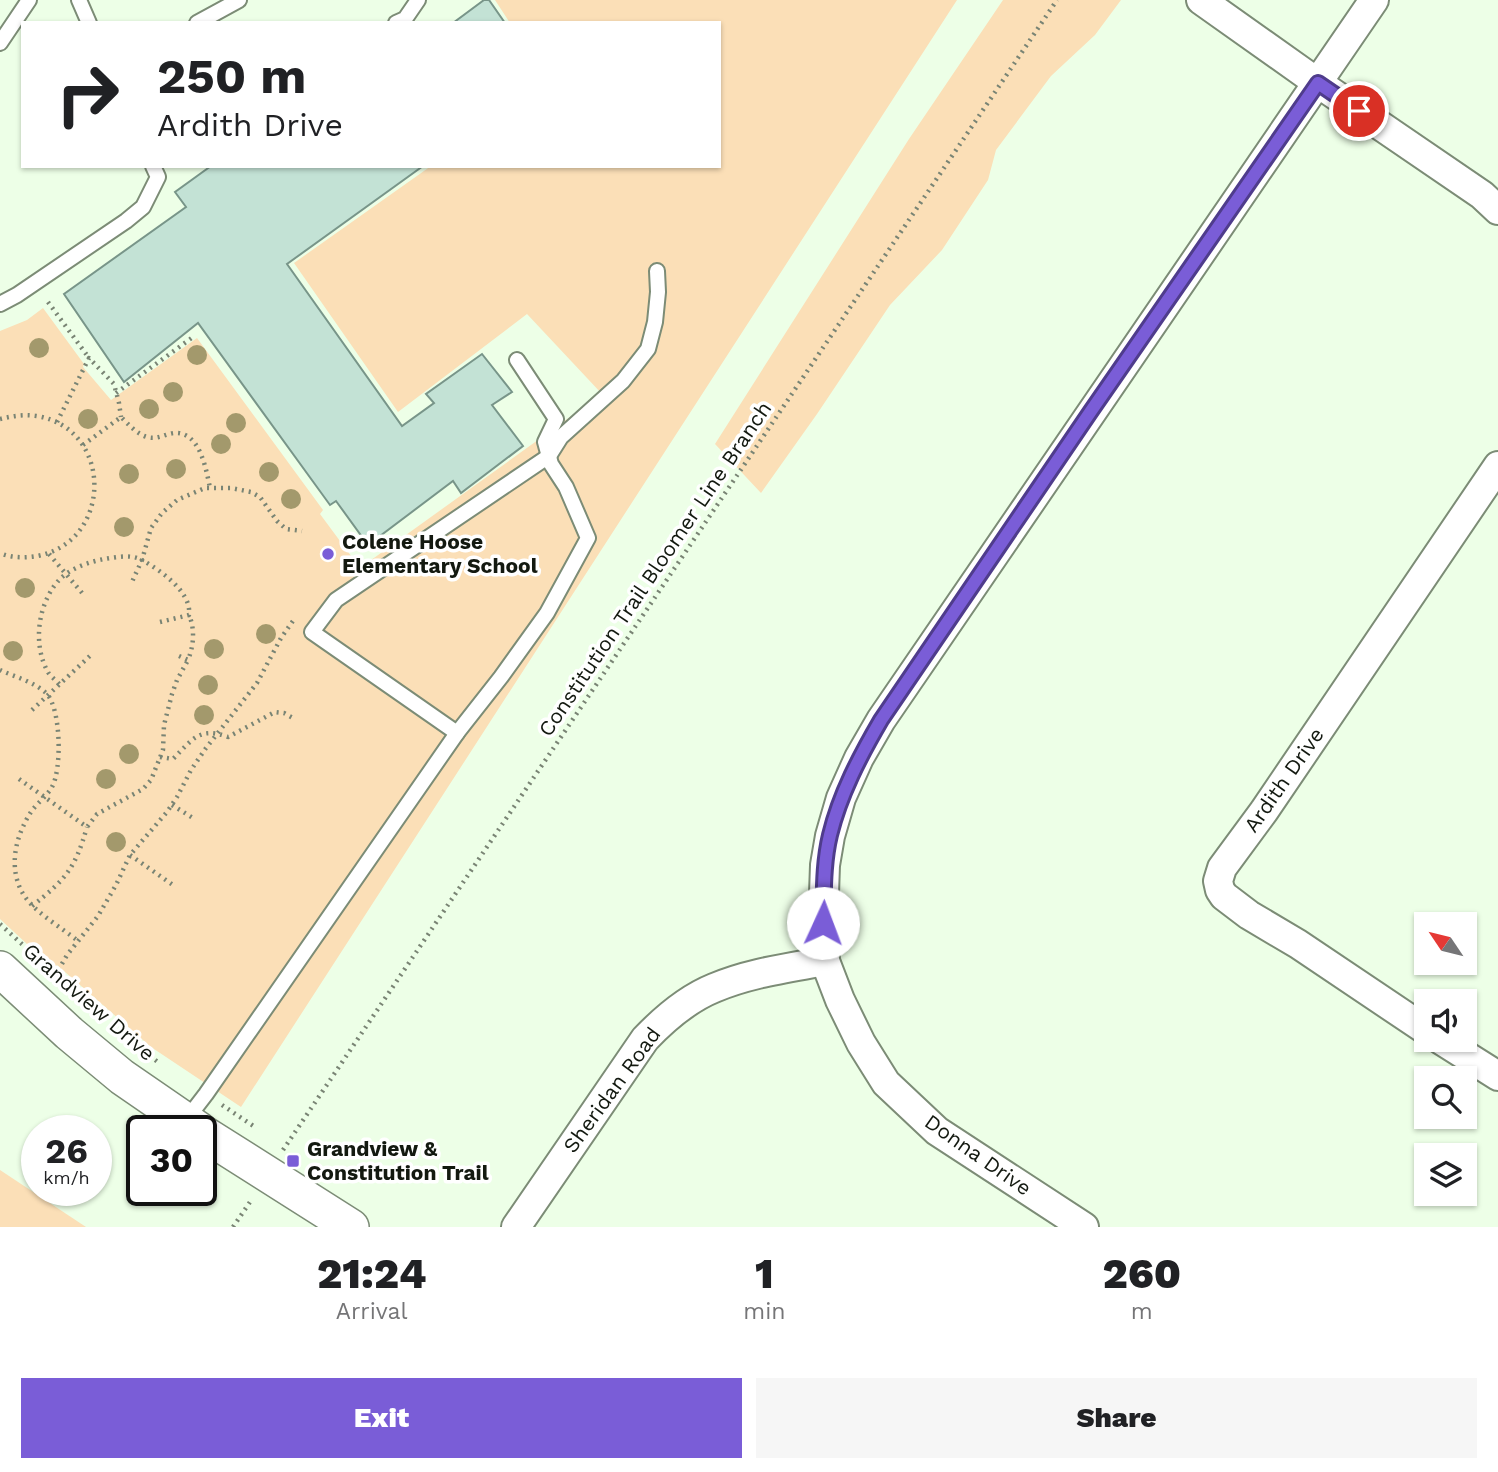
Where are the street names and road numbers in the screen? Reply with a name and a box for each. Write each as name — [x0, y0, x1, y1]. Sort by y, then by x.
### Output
street label: Constitution Trail Bloomer Line Branch — [533, 397, 776, 741]
street label: Ardith Drive — [1238, 723, 1329, 837]
street label: Grandview Drive — [18, 938, 160, 1066]
street label: Sheridan Road — [558, 1022, 666, 1157]
street label: Donna Drive — [920, 1109, 1036, 1201]

